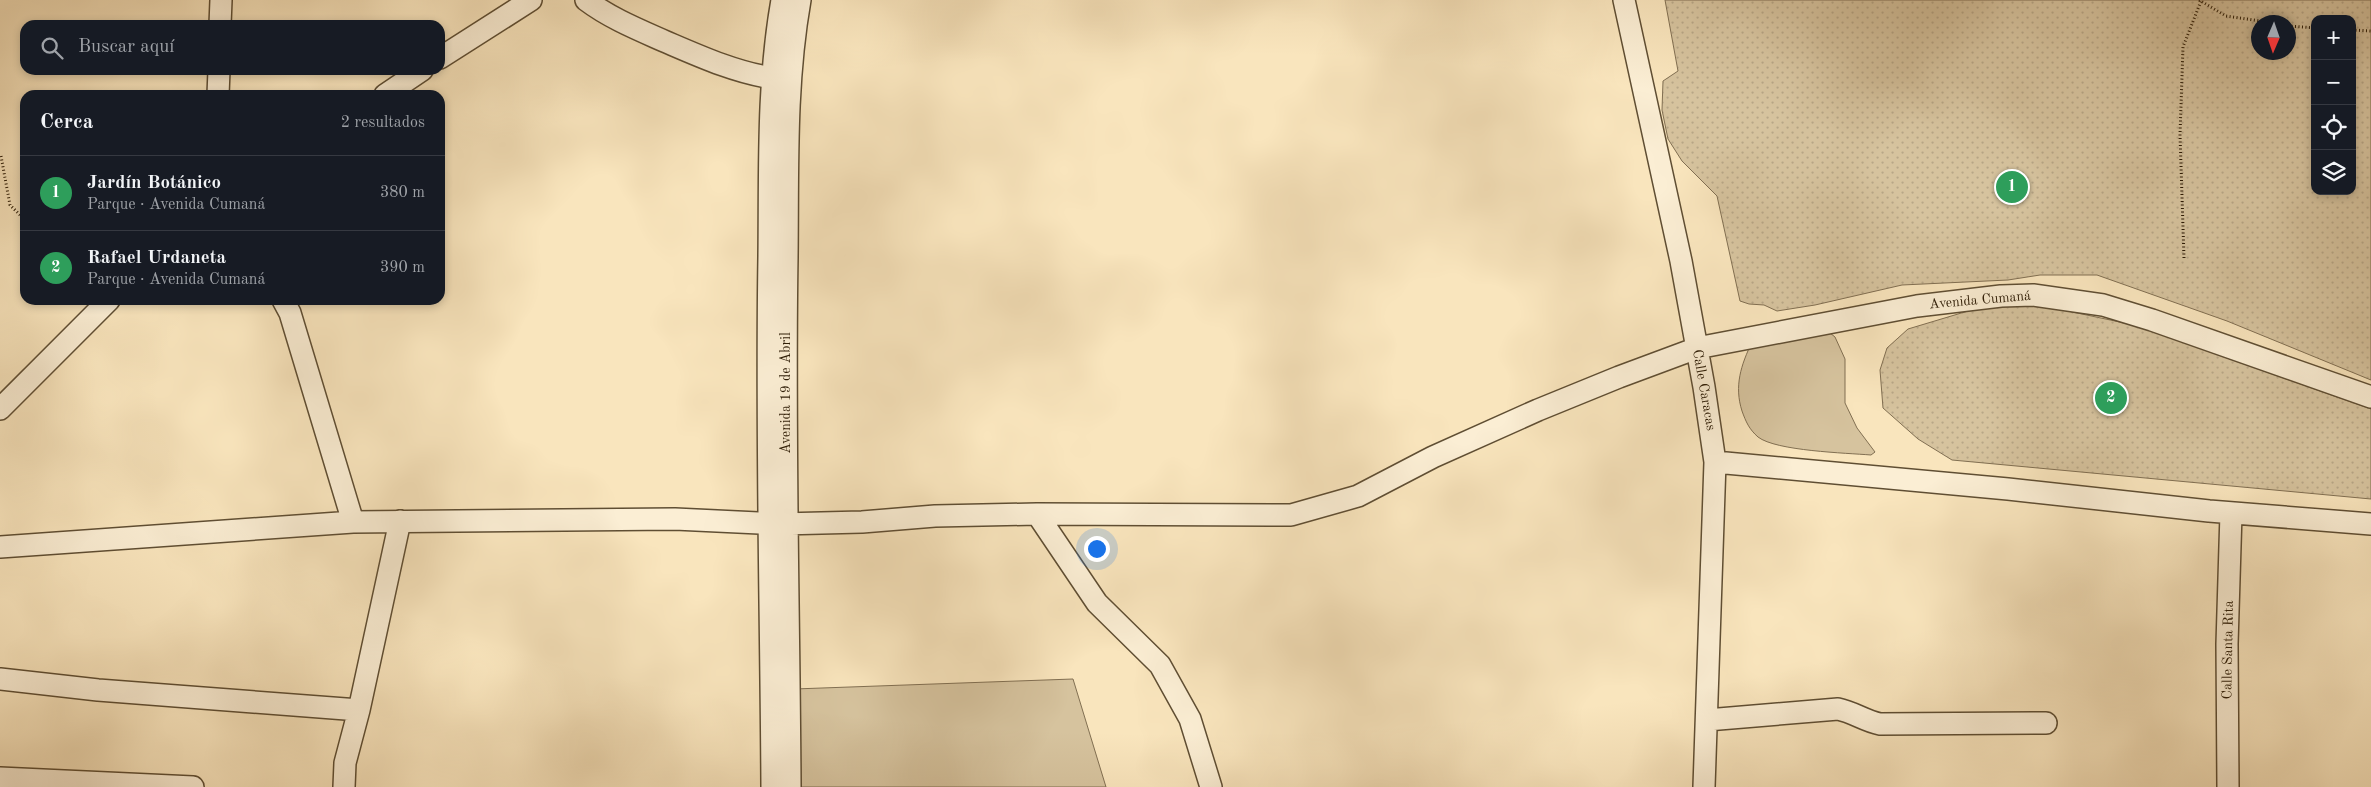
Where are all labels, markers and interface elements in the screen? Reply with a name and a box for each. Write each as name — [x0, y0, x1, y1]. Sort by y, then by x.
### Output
north arrow — [2251, 15, 2296, 60]
map controls — [2311, 15, 2356, 195]
button: + — [2311, 15, 2356, 60]
search box — [20, 20, 445, 75]
icon: search — [38, 34, 66, 62]
text: Buscar aquí — [78, 38, 174, 57]
button: − — [2311, 60, 2356, 105]
button: locate — [2311, 105, 2356, 150]
text: Cerca — [40, 112, 93, 133]
text: 2 resultados — [341, 115, 425, 131]
button: layers — [2311, 150, 2356, 195]
pin: 1 — [1996, 168, 2028, 206]
text: Jardín Botánico — [87, 174, 221, 193]
text: 1 — [51, 185, 61, 201]
text: 380 m — [380, 185, 425, 201]
text: Parque · Avenida Cumaná — [87, 197, 265, 213]
text: Rafael Urdaneta — [87, 249, 226, 268]
text: 2 — [51, 260, 61, 276]
text: 390 m — [380, 260, 425, 276]
text: Parque · Avenida Cumaná — [87, 272, 265, 288]
street label: Avenida Cumaná — [1929, 289, 2031, 311]
street label: Avenida 19 de Abril — [779, 332, 793, 454]
street label: Calle Caracas — [1690, 348, 1718, 432]
pin: 2 — [2095, 379, 2127, 417]
your location — [1084, 536, 1110, 562]
street label: Calle Santa Rita — [2220, 600, 2236, 699]

